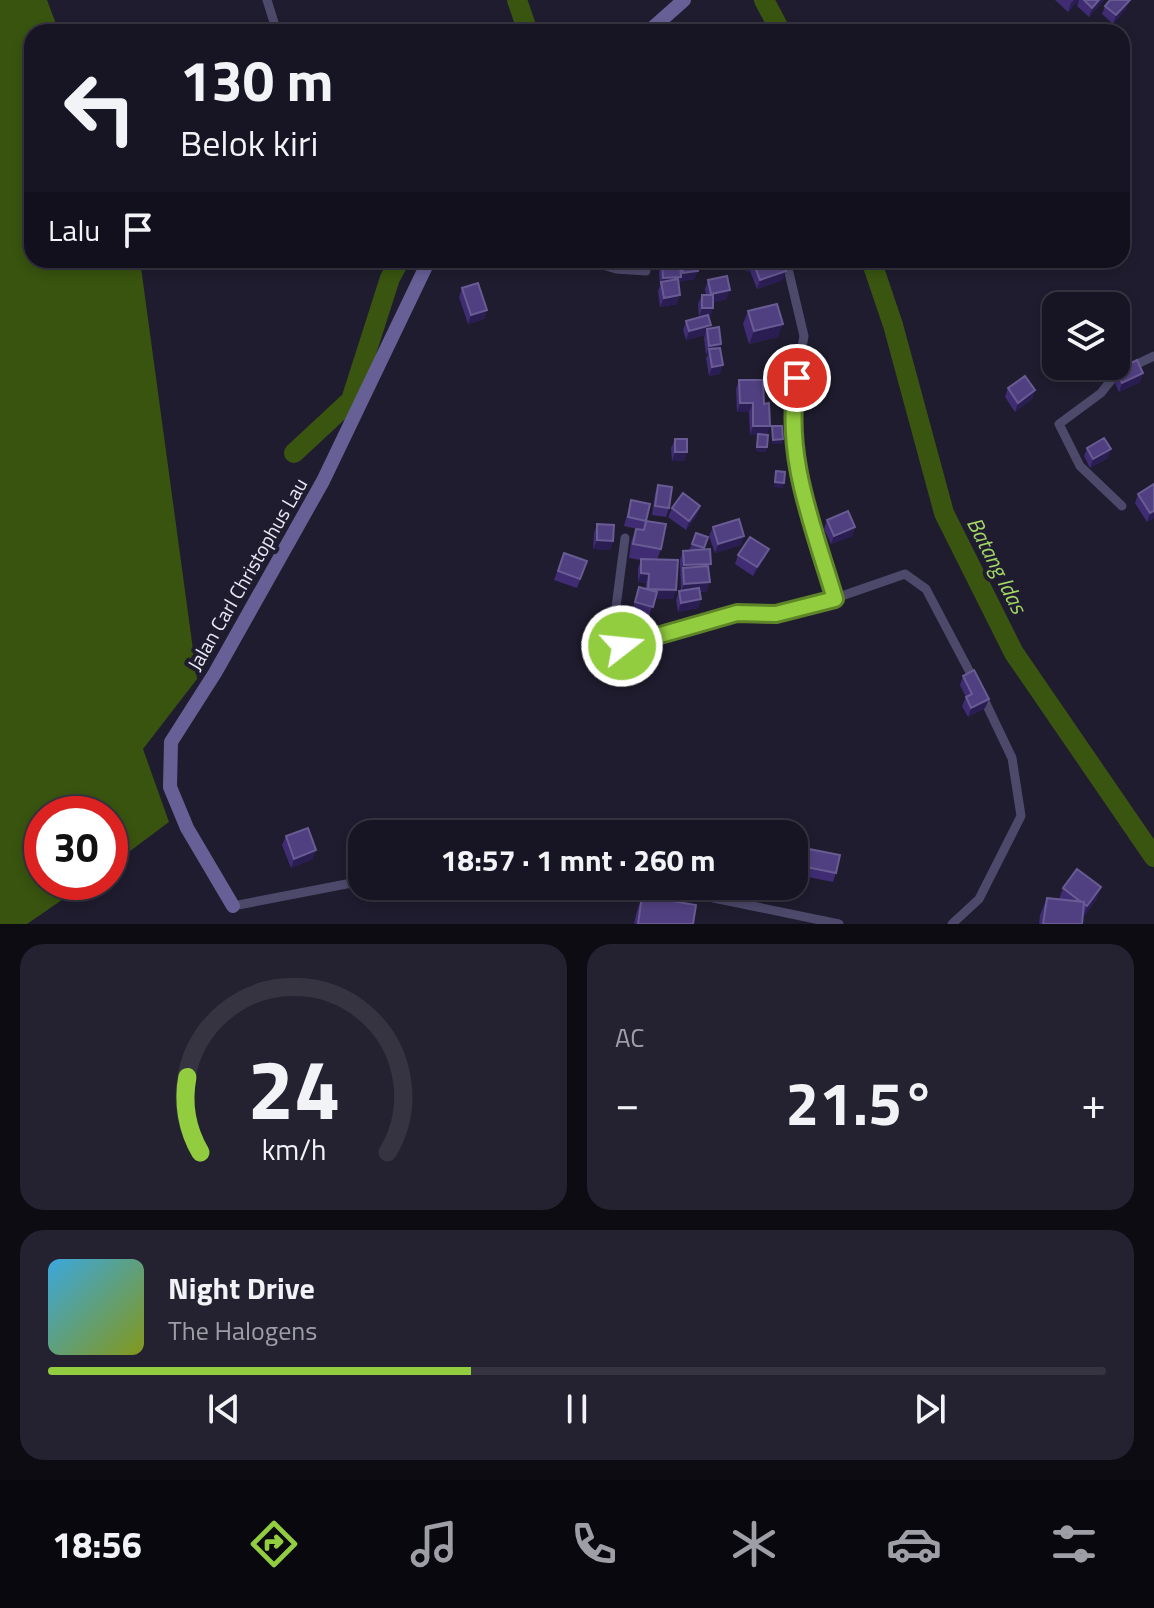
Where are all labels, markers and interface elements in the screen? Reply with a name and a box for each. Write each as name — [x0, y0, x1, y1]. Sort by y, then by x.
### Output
text: 130 m — [180, 38, 333, 123]
icon: left — [48, 56, 152, 160]
text: Belok kiri — [180, 115, 318, 170]
text: Lalu — [48, 207, 100, 253]
icon: arrive — [116, 208, 160, 252]
map controls — [1042, 292, 1130, 380]
button: layers — [1042, 292, 1130, 380]
pin — [763, 344, 831, 412]
icon: arrive — [775, 356, 819, 400]
street label: Jalan Carl Christophus Lau — [179, 472, 315, 676]
water label: Batang Idas — [958, 511, 1037, 621]
position arrow — [580, 604, 664, 688]
speed limit sign: 30 — [24, 796, 128, 900]
text: 18:57 · 1 mnt · 260 m — [441, 837, 715, 883]
text: AC — [615, 1018, 644, 1057]
text: 24 — [247, 1025, 340, 1151]
text: 21.5° — [786, 1057, 935, 1148]
text: − — [615, 1069, 640, 1136]
text: + — [1081, 1069, 1106, 1136]
text: km/h — [261, 1128, 326, 1171]
text: Night Drive — [168, 1265, 315, 1311]
text: The Halogens — [168, 1311, 317, 1350]
icon: previous — [202, 1387, 246, 1431]
icon: pause — [555, 1387, 599, 1431]
icon: next — [908, 1387, 952, 1431]
icon: directions — [246, 1516, 302, 1572]
icon: music — [406, 1516, 462, 1572]
icon: phone — [566, 1516, 622, 1572]
icon: climate — [726, 1516, 782, 1572]
icon: car — [886, 1516, 942, 1572]
icon: filters — [1046, 1516, 1102, 1572]
text: 18:56 — [52, 1517, 142, 1572]

